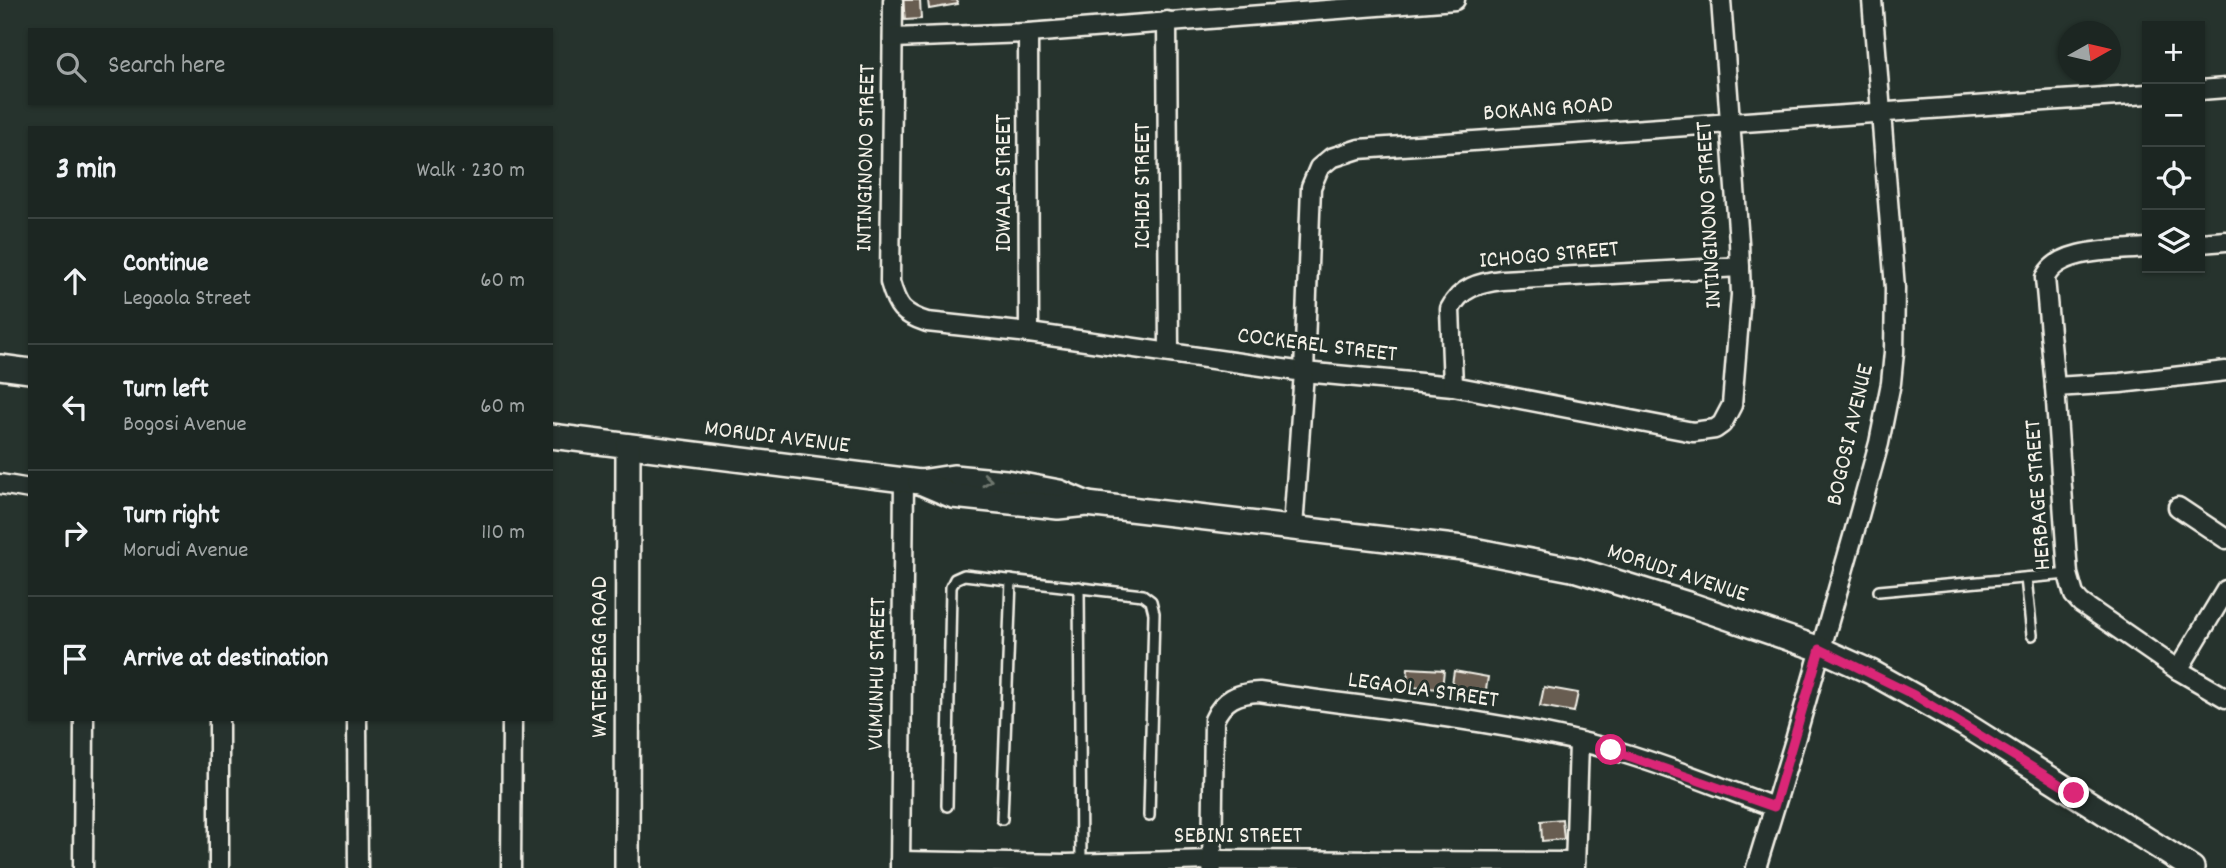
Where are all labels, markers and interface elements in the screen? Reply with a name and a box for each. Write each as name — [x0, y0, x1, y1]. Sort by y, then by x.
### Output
north arrow — [2058, 21, 2121, 84]
map controls — [2142, 21, 2205, 273]
button: + — [2142, 21, 2205, 84]
search box — [28, 28, 553, 105]
icon: search — [52, 48, 90, 86]
text: Search here — [108, 48, 226, 85]
street label: INTINGINONO STREET — [848, 63, 886, 252]
button: − — [2142, 84, 2205, 147]
street label: BOKANG ROAD — [1482, 89, 1614, 131]
street label: IDWALA STREET — [988, 113, 1022, 252]
street label: INTINGINONO STREET — [1688, 120, 1732, 310]
street label: ICHIBI STREET — [1127, 122, 1161, 249]
button: locate — [2142, 147, 2205, 210]
text: 3 min — [56, 150, 116, 193]
text: Walk · 230 m — [416, 155, 525, 188]
button: layers — [2142, 210, 2205, 273]
street label: ICHOGO STREET — [1478, 233, 1621, 279]
text: Continue — [123, 246, 208, 283]
icon: ahead — [56, 262, 94, 300]
text: 60 m — [480, 265, 525, 298]
text: Legaola Street — [123, 283, 251, 316]
street label: COCKEREL STREET — [1235, 319, 1399, 373]
street label: BOGOSI AVENUE — [1818, 361, 1884, 509]
text: Turn left — [123, 372, 209, 409]
icon: left — [56, 388, 94, 426]
text: 60 m — [480, 391, 525, 424]
text: Bogosi Avenue — [123, 409, 247, 442]
street label: MORUDI AVENUE — [702, 412, 852, 464]
street label: HERBAGE STREET — [2017, 418, 2061, 572]
one-way arrow — [982, 473, 993, 488]
text: Turn right — [123, 498, 220, 535]
icon: right — [56, 514, 94, 552]
text: 110 m — [481, 517, 525, 550]
text: Morudi Avenue — [123, 535, 248, 568]
street label: MORUDI AVENUE — [1602, 535, 1752, 613]
street label: WATERBERG ROAD — [584, 576, 618, 738]
street label: VUMUNHU STREET — [860, 597, 896, 751]
icon: arrive — [56, 640, 94, 678]
text: Arrive at destination — [123, 641, 328, 678]
street label: LEGAOLA STREET — [1346, 664, 1501, 718]
route start — [1595, 734, 1626, 765]
route end — [2058, 777, 2089, 808]
street label: SEBINI STREET — [1174, 820, 1303, 854]

